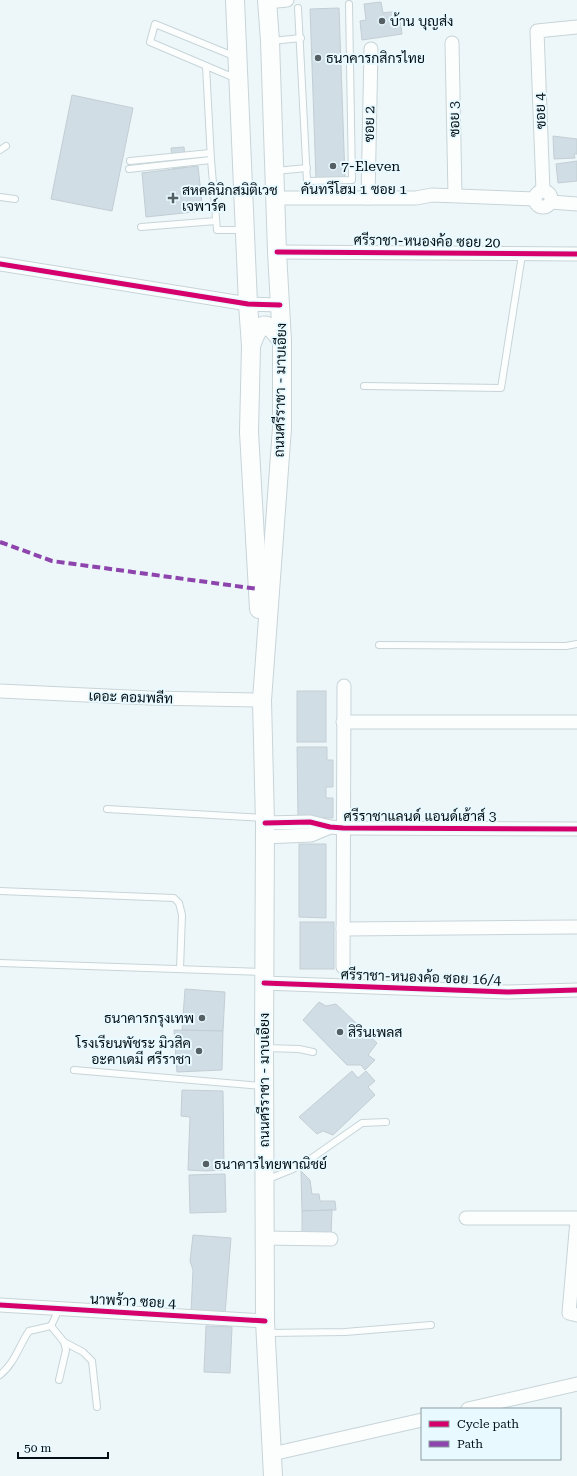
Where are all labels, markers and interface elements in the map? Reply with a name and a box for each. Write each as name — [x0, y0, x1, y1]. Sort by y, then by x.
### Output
place label: บ้าน บุญส่ง — [390, 12, 453, 31]
marker: บ้าน บุญส่ง — [377, 16, 387, 26]
place label: ธนาคารกสิกรไทย — [326, 50, 425, 66]
marker: ธนาคารกสิกรไทย — [313, 53, 323, 63]
street label: ซอย 4 — [531, 92, 549, 129]
street label: ซอย 3 — [446, 101, 462, 137]
street label: ซอย 2 — [361, 106, 377, 142]
place label: 7-Eleven — [341, 158, 400, 174]
marker: 7-Eleven — [328, 161, 338, 171]
street label: คันทรีโฮม 1 ซอย 1 — [301, 180, 407, 197]
place label: สหคลินิกสมิติเวช เจพาร์ค — [182, 182, 278, 214]
marker: สหคลินิกสมิติเวช เจพาร์ค — [167, 192, 179, 204]
street label: ศรีราชา-หนองค้อ ซอย 20 — [353, 231, 501, 250]
street label: ถนนศรีราชา - มาบเอียง — [270, 323, 289, 457]
street label: เดอะ คอมพลีท — [88, 687, 174, 706]
street label: ศรีราชาแลนด์ แอนด์เฮ้าส์ 3 — [343, 807, 497, 824]
street label: ศรีราชา-หนองค้อ ซอย 16/4 — [340, 965, 502, 988]
place label: ธนาคารกรุงเทพ — [104, 1010, 194, 1028]
marker: ธนาคารกรุงเทพ — [197, 1013, 207, 1023]
street label: ถนนศรีราชา - มาบเอียง — [255, 1013, 272, 1147]
place label: สิรินเพลส — [348, 1024, 402, 1040]
marker: สิรินเพลส — [335, 1027, 345, 1037]
place label: โรงเรียนพัชระ มิวสิค อะคาเดมี ศรีราชา — [75, 1034, 191, 1067]
marker: โรงเรียนพัชระ มิวสิค อะคาเดมี ศรีราชา — [194, 1046, 204, 1056]
place label: ธนาคารไทยพาณิชย์ — [214, 1155, 327, 1172]
marker: ธนาคารไทยพาณิชย์ — [201, 1159, 211, 1169]
street label: นาพร้าว ซอย 4 — [89, 1290, 177, 1311]
legend — [421, 1408, 561, 1460]
text: Cycle path — [457, 1417, 519, 1431]
scale bar — [18, 1434, 108, 1460]
text: Path — [457, 1437, 483, 1451]
text: 50 m — [24, 1441, 51, 1455]

